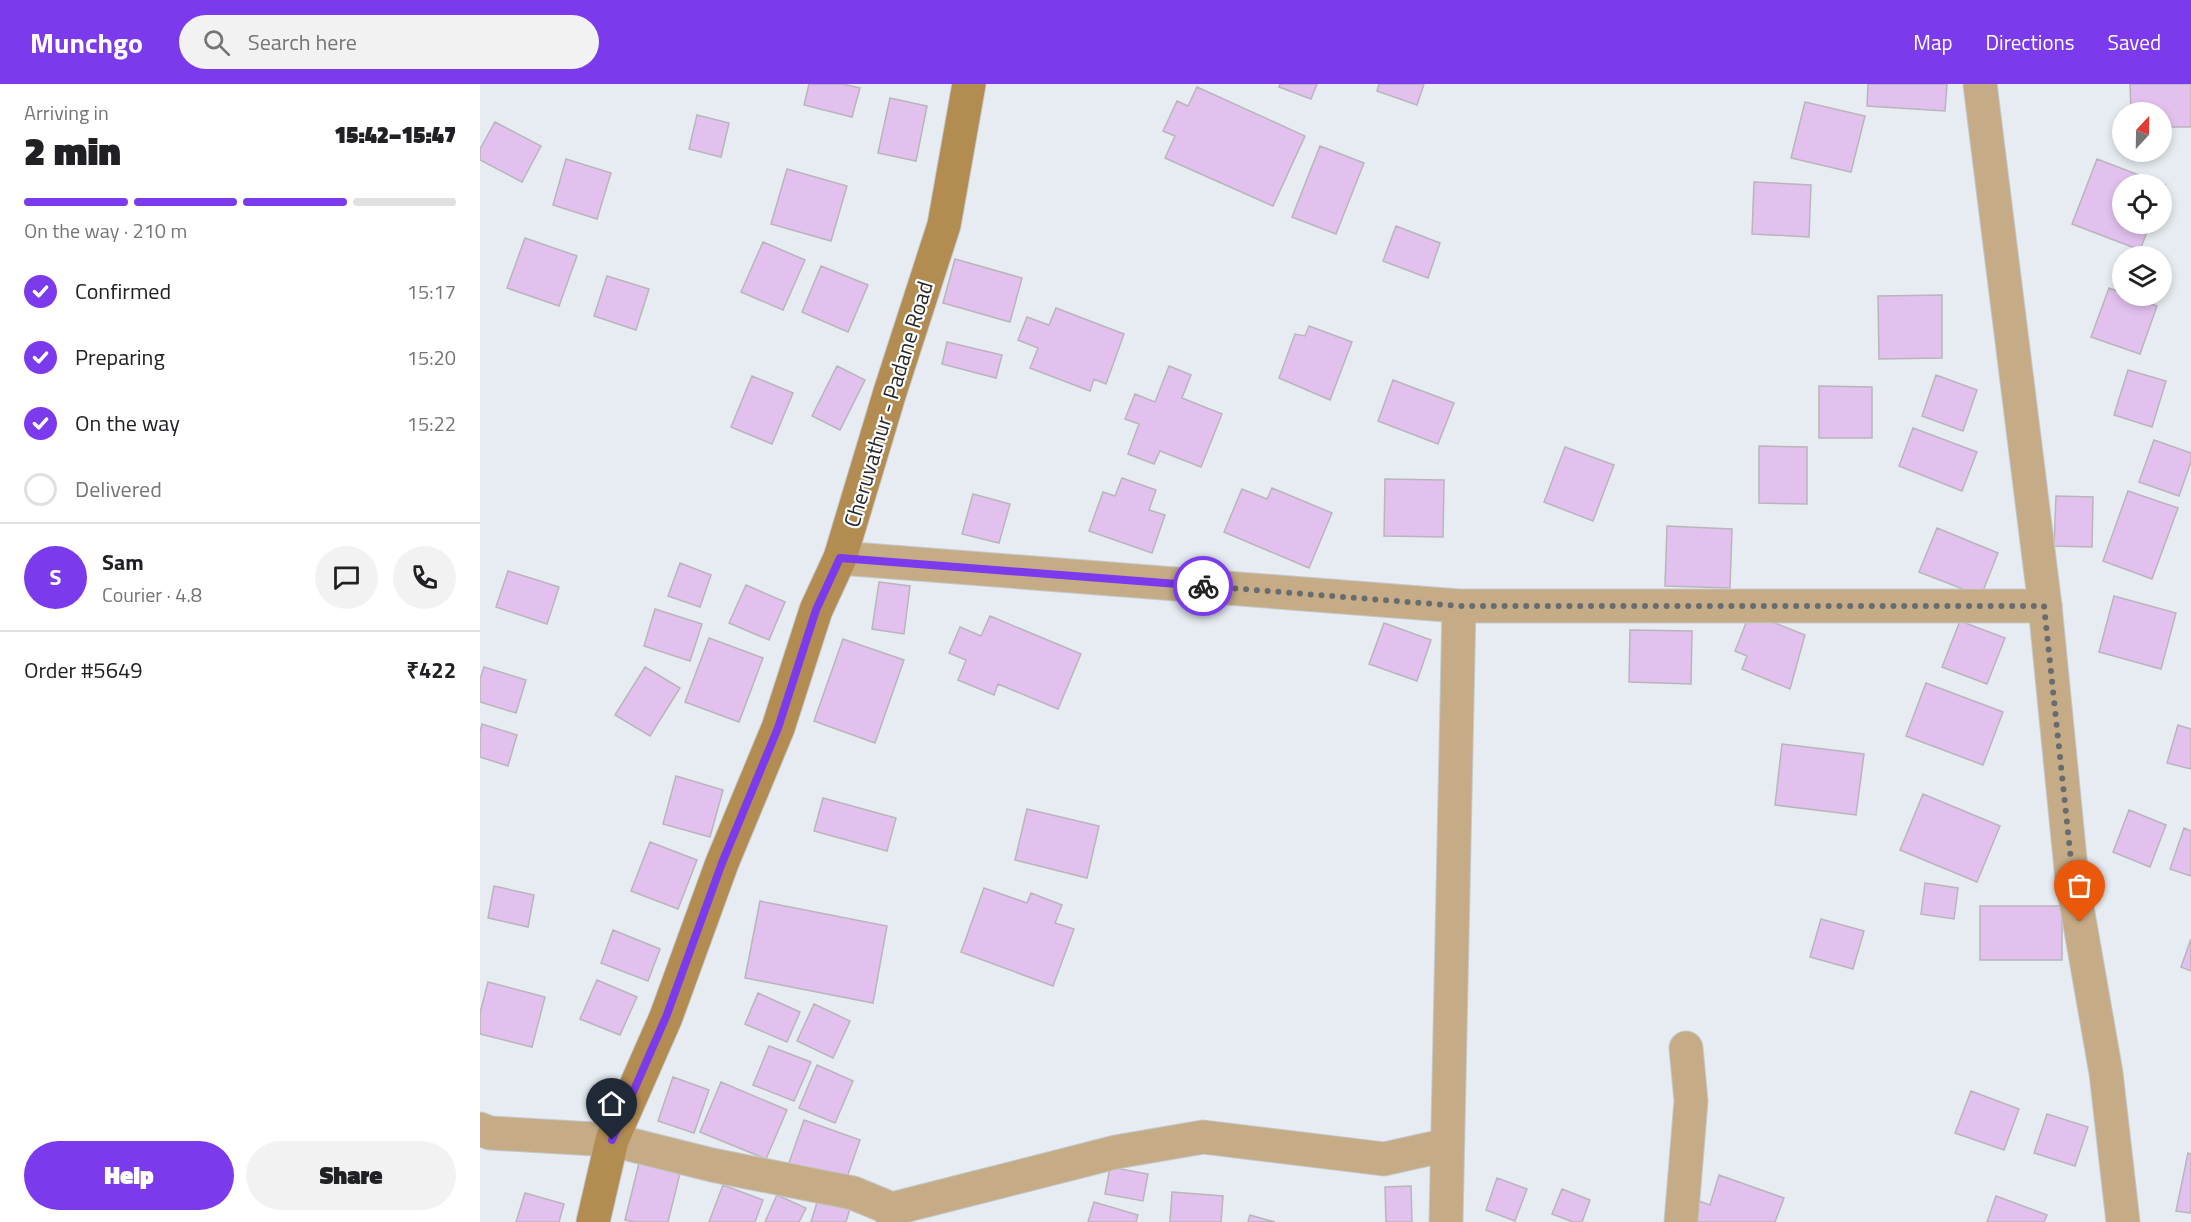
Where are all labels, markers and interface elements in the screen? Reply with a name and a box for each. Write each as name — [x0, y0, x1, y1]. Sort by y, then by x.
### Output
search box — [179, 15, 599, 69]
text: Munchgo — [30, 21, 143, 64]
text: Search here — [248, 25, 357, 59]
icon: search — [200, 26, 233, 59]
text: Map — [1913, 26, 1953, 58]
text: Directions — [1986, 26, 2075, 58]
text: Saved — [2108, 26, 2161, 58]
text: Arriving in — [24, 97, 109, 128]
north arrow — [2112, 102, 2172, 162]
map controls — [2112, 102, 2172, 306]
text: 15:42–15:47 — [334, 118, 456, 152]
text: 2 min — [24, 121, 121, 180]
button: locate — [2112, 174, 2172, 234]
text: On the way · 210 m — [24, 215, 187, 246]
button: layers — [2112, 246, 2172, 306]
text: Confirmed — [75, 274, 171, 308]
icon: check — [24, 275, 57, 308]
text: 15:17 — [407, 276, 456, 307]
street label: Cheruvathur - Padane Road — [834, 277, 942, 531]
text: Preparing — [75, 340, 165, 374]
icon: check — [24, 341, 57, 374]
text: 15:20 — [407, 342, 456, 373]
text: On the way — [75, 406, 180, 440]
icon: check — [24, 407, 57, 440]
text: 15:22 — [407, 408, 456, 439]
text: Delivered — [75, 472, 162, 506]
text: Sam — [102, 545, 144, 579]
button: chat — [315, 546, 378, 609]
button: phone — [393, 546, 456, 609]
courier — [1173, 556, 1233, 616]
text: S — [50, 560, 61, 594]
icon: bike — [1187, 570, 1220, 603]
text: Courier · 4.8 — [102, 579, 202, 610]
text: Order #5649 — [24, 653, 143, 687]
text: ₹422 — [406, 653, 456, 687]
pin — [2054, 860, 2105, 922]
icon: bag — [2063, 869, 2096, 902]
pin — [586, 1078, 637, 1140]
icon: home — [595, 1087, 628, 1120]
button: Help — [24, 1141, 234, 1210]
button: Share — [246, 1141, 456, 1210]

